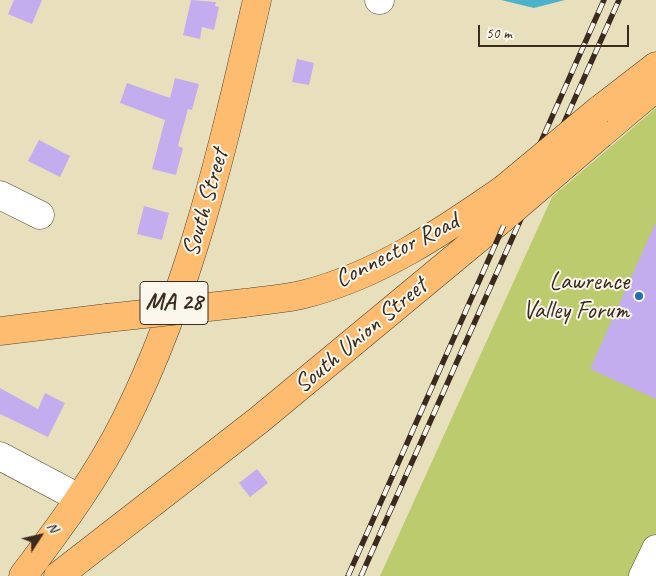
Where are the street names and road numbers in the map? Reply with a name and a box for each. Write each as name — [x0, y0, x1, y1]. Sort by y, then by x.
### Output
street label: South Street — [176, 146, 236, 260]
street label: Connector Road — [330, 207, 464, 295]
street label: South Union Street — [288, 272, 434, 400]
road number: MA 28 — [140, 282, 208, 324]

